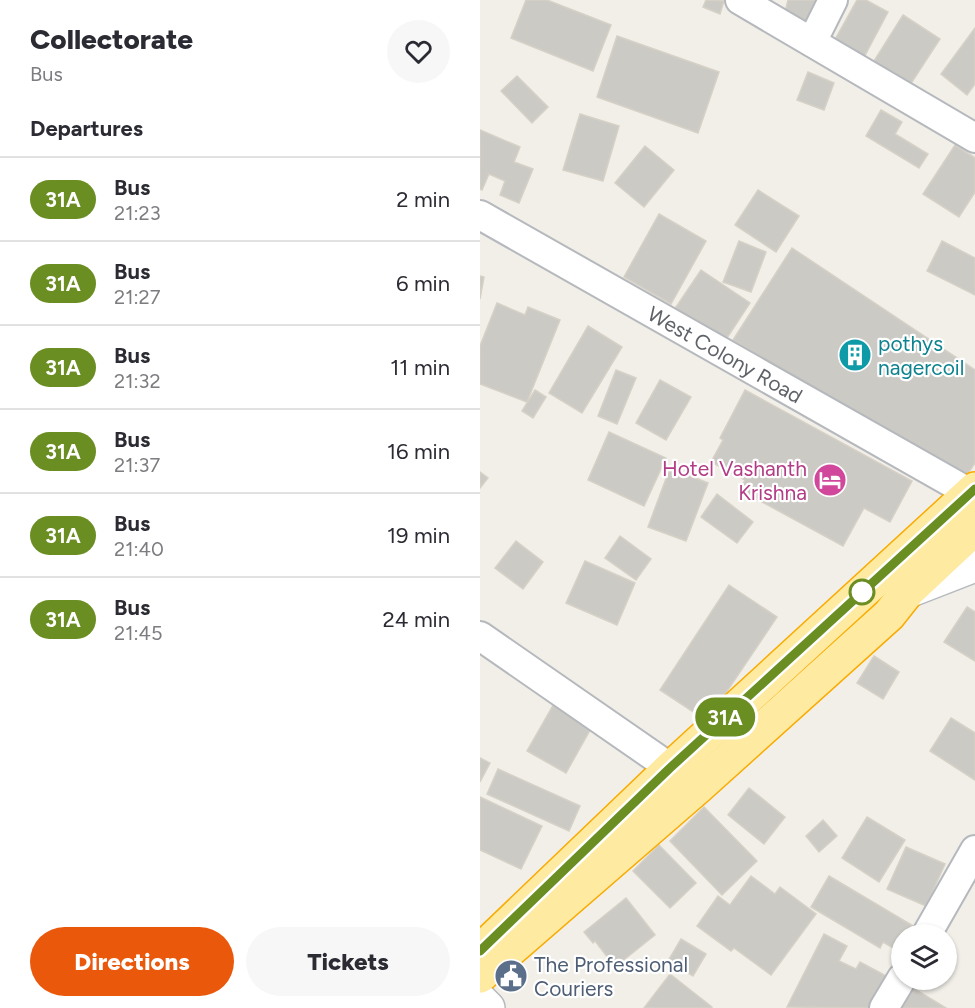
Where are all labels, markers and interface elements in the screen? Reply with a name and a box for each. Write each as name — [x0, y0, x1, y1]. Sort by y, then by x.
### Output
button: heart — [387, 20, 450, 83]
text: Collectorate — [30, 22, 193, 56]
text: Bus — [30, 62, 63, 86]
text: Departures — [30, 115, 143, 142]
text: Bus — [114, 174, 150, 201]
text: 2 min — [396, 186, 450, 213]
text: 31A — [45, 187, 81, 212]
text: 21:23 — [114, 201, 161, 225]
text: Bus — [114, 258, 150, 285]
text: 6 min — [396, 270, 450, 297]
text: 31A — [45, 271, 81, 296]
text: 21:27 — [114, 285, 160, 309]
street label: West Colony Road — [643, 300, 807, 408]
place label: pothys nagercoil — [878, 331, 964, 380]
building icon: pothys nagercoil — [837, 337, 873, 373]
text: Bus — [114, 342, 150, 369]
text: 11 min — [390, 354, 450, 381]
text: 31A — [45, 355, 81, 380]
text: 21:32 — [114, 369, 161, 393]
text: Bus — [114, 426, 150, 453]
text: 16 min — [387, 438, 450, 465]
text: 31A — [45, 439, 81, 464]
text: 21:37 — [114, 453, 160, 477]
place label: Hotel Vashanth Krishna — [662, 456, 807, 505]
hotel icon: Hotel Vashanth Krishna — [812, 462, 848, 498]
text: Bus — [114, 510, 150, 537]
text: 19 min — [387, 522, 450, 549]
text: 31A — [45, 523, 81, 548]
text: 21:40 — [114, 537, 164, 561]
unlabelled marker — [849, 579, 875, 605]
text: Bus — [114, 594, 150, 621]
text: 24 min — [383, 606, 450, 633]
text: 31A — [45, 607, 81, 632]
text: 21:45 — [114, 621, 162, 645]
line badge: 31A — [690, 698, 760, 736]
text: 31A — [707, 705, 743, 730]
map controls — [891, 924, 957, 990]
button: layers — [891, 924, 957, 990]
button: Directions — [30, 927, 234, 996]
button: Tickets — [246, 927, 450, 996]
place label: The Professional Couriers — [534, 952, 688, 1001]
public building icon: The Professional Couriers — [493, 958, 529, 994]

